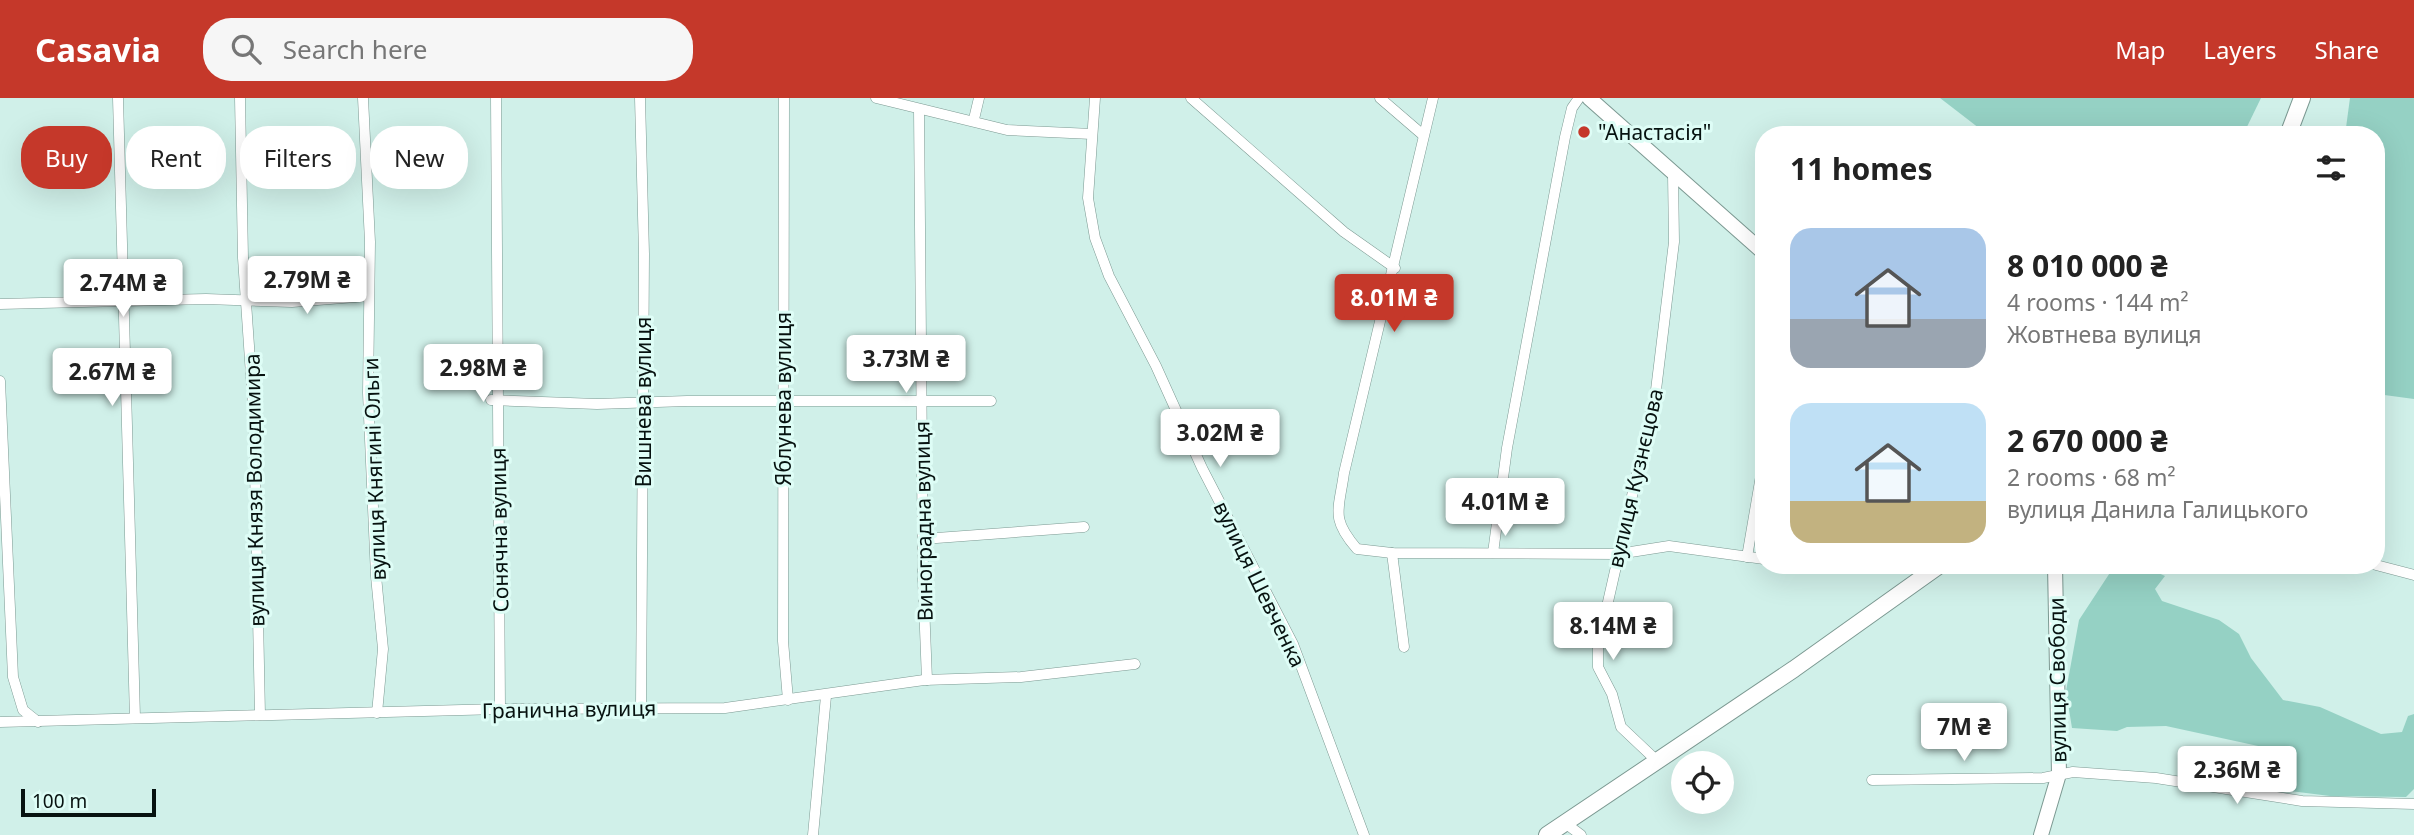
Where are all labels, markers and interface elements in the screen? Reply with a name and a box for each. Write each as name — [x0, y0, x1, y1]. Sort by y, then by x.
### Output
search box — [203, 18, 693, 81]
text: Casavia — [35, 27, 161, 72]
icon: search — [227, 30, 265, 68]
text: Search here — [283, 31, 427, 67]
text: Map — [2115, 33, 2165, 66]
text: Layers — [2203, 33, 2277, 66]
text: Share — [2315, 33, 2379, 66]
place label: "Анастасія" — [1598, 118, 1711, 146]
marker: "Анастасія" — [1576, 124, 1592, 140]
chip: Buy — [21, 126, 112, 189]
chip: Rent — [126, 126, 226, 189]
chip: Filters — [240, 126, 356, 189]
chip: New — [370, 126, 468, 189]
text: 11 homes — [1790, 148, 1933, 189]
icon: filters — [2312, 149, 2350, 187]
text: 8 010 000 ₴ — [2007, 245, 2168, 286]
pin: 2.79M ₴ — [242, 256, 372, 316]
icon: home — [1846, 256, 1930, 340]
pin: 2.74M ₴ — [58, 260, 188, 319]
text: 2.79M ₴ — [264, 263, 350, 295]
text: 2.74M ₴ — [80, 266, 166, 298]
pin: 8.01M ₴ — [1329, 274, 1459, 334]
text: 8.01M ₴ — [1351, 281, 1437, 313]
text: 4 rooms · 144 m² — [2007, 286, 2189, 318]
street label: Яблунева вулиця — [769, 312, 797, 486]
street label: Вишнева вулиця — [629, 317, 657, 487]
text: Жовтнева вулиця — [2007, 318, 2201, 350]
pin: 3.73M ₴ — [841, 336, 971, 395]
text: 3.73M ₴ — [863, 342, 949, 374]
pin: 2.98M ₴ — [418, 344, 548, 404]
pin: 2.67M ₴ — [47, 348, 177, 408]
text: 2.98M ₴ — [440, 351, 526, 383]
street label: вулиця Князя Володимира — [238, 353, 270, 627]
text: 2.67M ₴ — [69, 355, 155, 387]
street label: вулиця Княгині Ольги — [356, 357, 392, 581]
street label: вулиця Кузнєцова — [1601, 386, 1669, 570]
pin: 3.02M ₴ — [1155, 410, 1285, 469]
text: 3.02M ₴ — [1177, 416, 1263, 448]
text: 2 670 000 ₴ — [2007, 420, 2168, 461]
street label: Виноградна вулиця — [907, 421, 939, 621]
icon: home — [1846, 431, 1930, 515]
street label: Сонячна вулиця — [484, 447, 514, 613]
text: 2 rooms · 68 m² — [2007, 461, 2176, 493]
pin: 4.01M ₴ — [1440, 478, 1570, 538]
text: 4.01M ₴ — [1462, 485, 1548, 517]
text: вулиця Данила Галицького — [2007, 493, 2309, 525]
street label: вулиця Шевченка — [1208, 496, 1312, 672]
street label: вулиця Свободи — [2042, 597, 2072, 763]
pin: 8.14M ₴ — [1548, 602, 1678, 662]
text: 8.14M ₴ — [1570, 609, 1656, 641]
street label: Гранична вулиця — [482, 693, 656, 725]
pin: 7M ₴ — [1923, 704, 2005, 763]
text: 7M ₴ — [1937, 710, 1991, 742]
pin: 2.36M ₴ — [2172, 746, 2302, 806]
map controls — [1671, 751, 1734, 814]
button: locate — [1671, 751, 1734, 814]
text: 2.36M ₴ — [2194, 753, 2280, 785]
scale bar — [21, 786, 156, 818]
text: 100 m — [32, 788, 87, 814]

